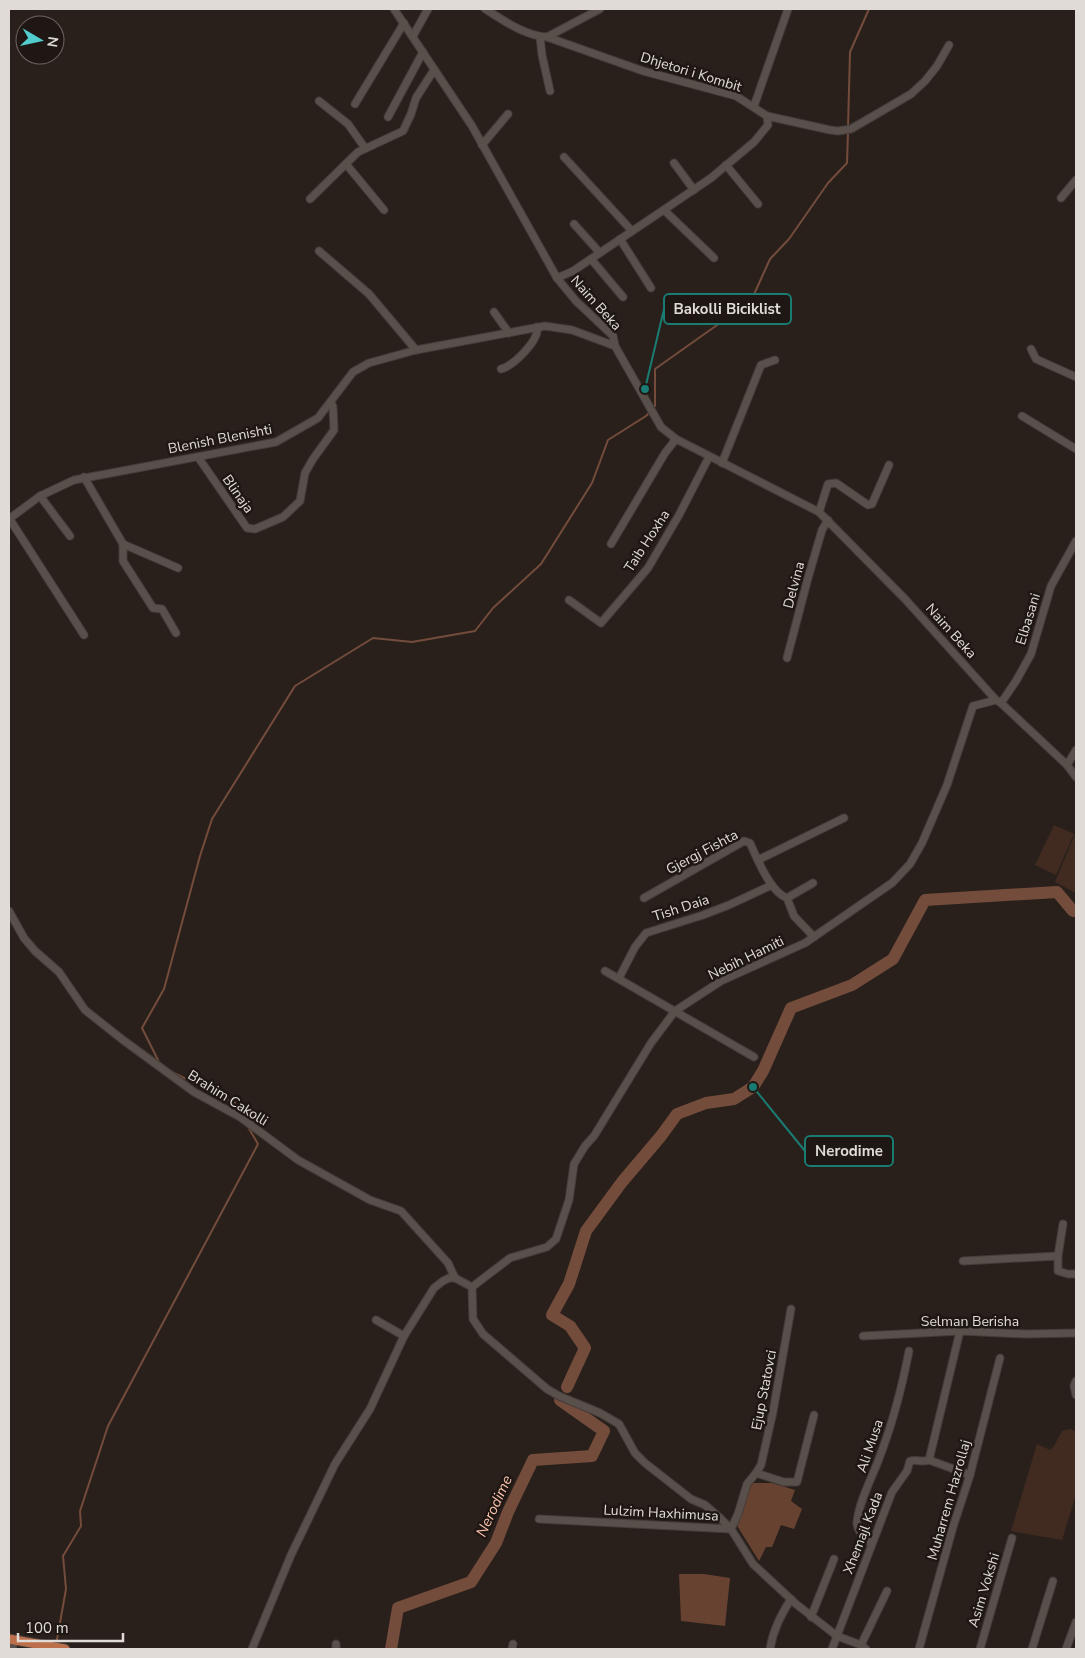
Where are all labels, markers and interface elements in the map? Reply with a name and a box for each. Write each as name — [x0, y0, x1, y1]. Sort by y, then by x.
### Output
north arrow — [15, 15, 65, 65]
text: N — [42, 35, 63, 49]
street label: Dhjetori i Kombit — [638, 48, 744, 96]
street label: Naim Beka — [566, 271, 626, 335]
callout: Bakolli Biciklist — [664, 294, 791, 324]
text: Bakolli Biciklist — [673, 299, 781, 319]
street label: Blenish Blenishti — [166, 420, 274, 458]
street label: Blinaja — [218, 471, 258, 517]
street label: Taib Hoxha — [620, 506, 674, 576]
street label: Delvina — [779, 560, 809, 610]
street label: Elbasani — [1011, 591, 1045, 647]
street label: Naim Beka — [921, 599, 981, 663]
street label: Gjergj Fishta — [663, 825, 741, 879]
street label: Tish Daia — [650, 890, 712, 926]
street label: Nebih Hamiti — [705, 931, 787, 985]
street label: Brahim Cakolli — [184, 1066, 272, 1130]
callout: Nerodime — [805, 1136, 893, 1166]
text: Nerodime — [815, 1141, 883, 1161]
street label: Selman Berisha — [921, 1312, 1019, 1331]
street label: Ejup Statovci — [747, 1348, 781, 1432]
street label: Ali Musa — [852, 1417, 888, 1475]
street label: Muharrem Hazrollaj — [923, 1438, 975, 1562]
water label: Nerodime — [471, 1472, 517, 1540]
street label: Xhemajl Kada — [839, 1489, 887, 1577]
street label: Lulzim Haxhimusa — [603, 1500, 719, 1526]
street label: Asim Vokshi — [964, 1550, 1004, 1630]
scale bar — [18, 1610, 122, 1642]
text: 100 m — [25, 1618, 69, 1638]

